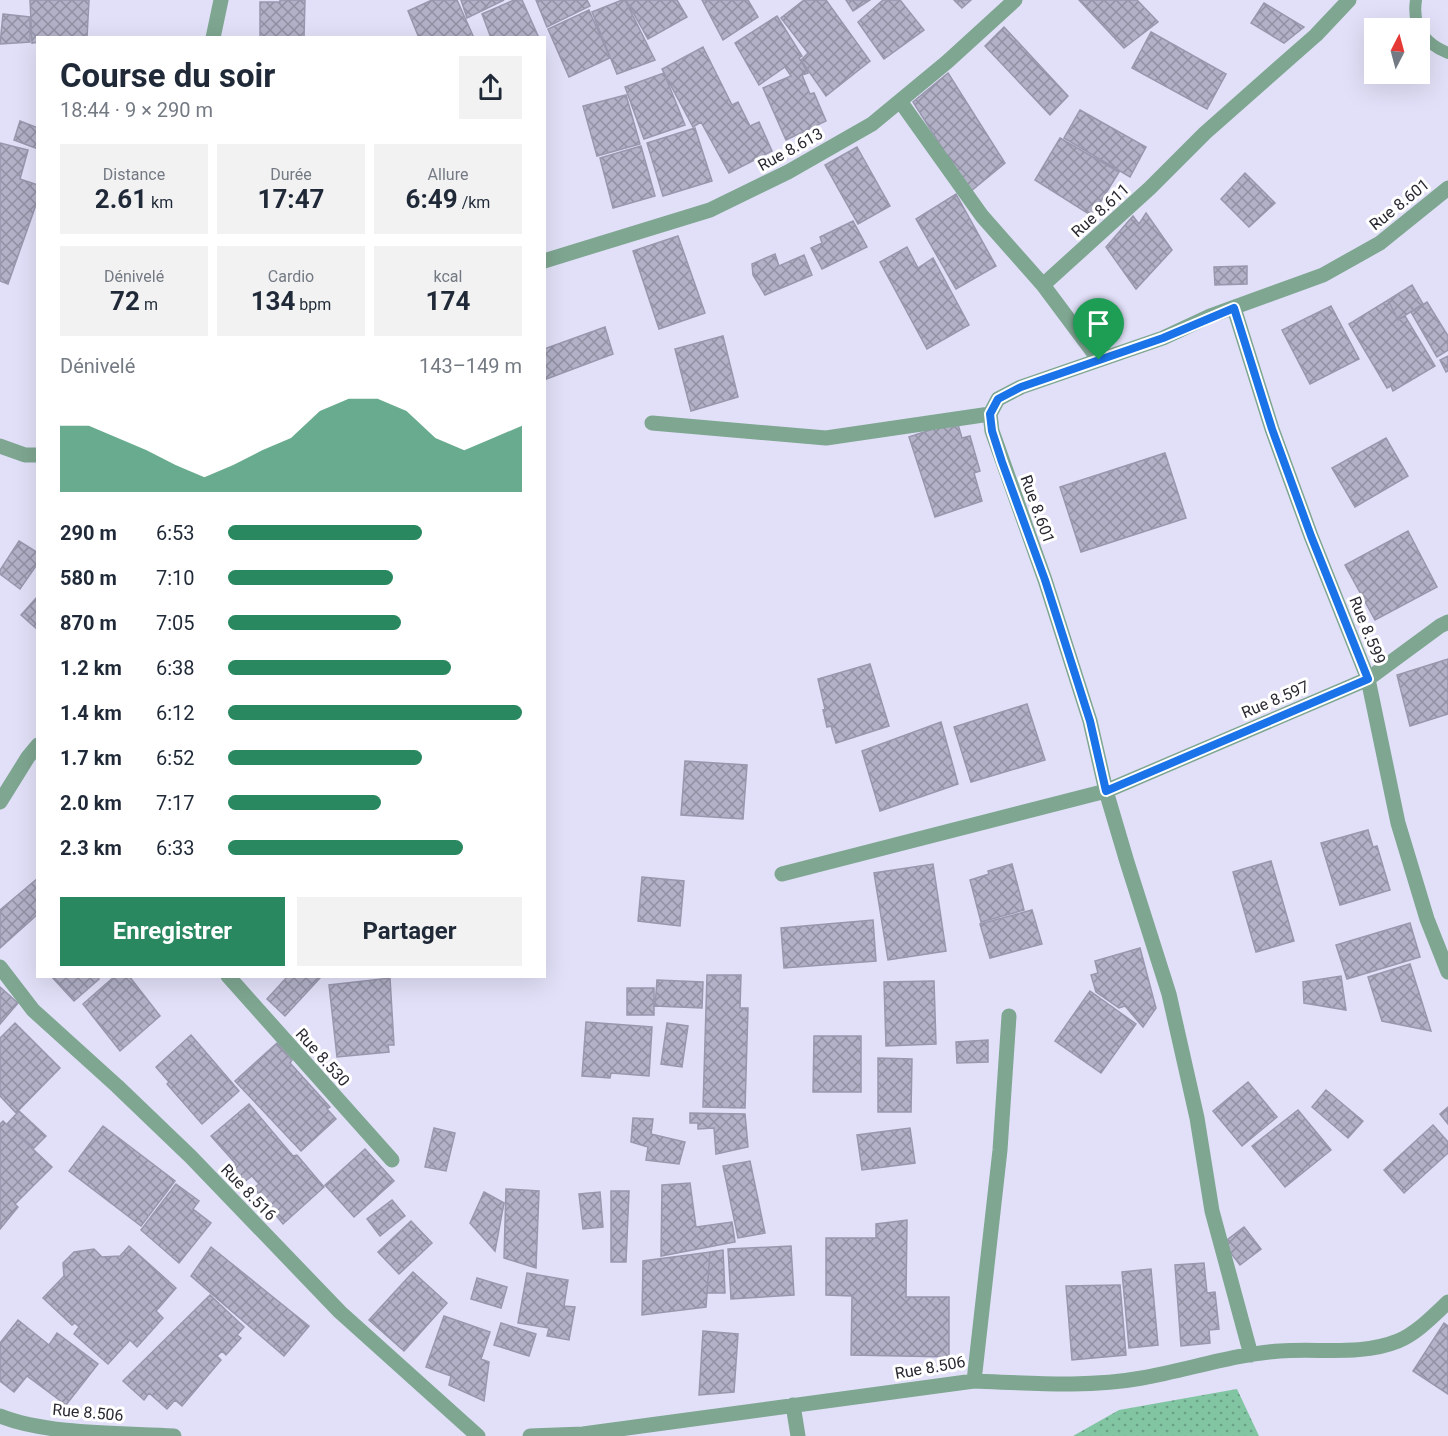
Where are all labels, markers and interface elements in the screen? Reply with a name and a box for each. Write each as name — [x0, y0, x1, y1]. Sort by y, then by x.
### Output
north arrow — [1364, 18, 1430, 84]
map controls — [1364, 18, 1430, 84]
text: Course du soir — [60, 56, 275, 95]
button: share — [459, 56, 522, 119]
text: 18:44 · 9 × 290 m — [60, 98, 213, 122]
street label: Rue 8.613 — [754, 124, 826, 175]
text: Distance — [103, 165, 165, 184]
text: Durée — [270, 165, 312, 184]
text: Allure — [428, 165, 468, 184]
street label: Rue 8.601 — [1366, 175, 1433, 234]
street label: Rue 8.611 — [1067, 179, 1133, 241]
text: 2.61 — [95, 184, 147, 214]
text: 17:47 — [258, 184, 325, 214]
text: 6:49 — [406, 184, 458, 214]
text: km — [147, 193, 173, 212]
text: /km — [458, 193, 490, 212]
text: Dénivelé — [104, 267, 164, 286]
text: Cardio — [268, 267, 314, 286]
text: kcal — [434, 267, 462, 286]
text: 72 — [110, 286, 140, 316]
text: 134 — [251, 286, 295, 316]
text: 174 — [426, 286, 470, 316]
text: m — [140, 295, 158, 314]
text: bpm — [295, 295, 331, 314]
pin — [1073, 298, 1124, 360]
icon: arrive — [1082, 307, 1115, 340]
text: Dénivelé — [60, 354, 135, 378]
text: 143–149 m — [419, 354, 522, 378]
street label: Rue 8.601 — [1016, 472, 1059, 546]
text: 290 m — [60, 521, 117, 545]
text: 6:53 — [156, 521, 195, 545]
text: 580 m — [60, 566, 117, 590]
text: 7:10 — [156, 566, 195, 590]
street label: Rue 8.599 — [1345, 594, 1390, 667]
text: 870 m — [60, 611, 117, 635]
text: 7:05 — [156, 611, 195, 635]
text: 1.2 km — [60, 656, 122, 680]
text: 6:38 — [156, 656, 195, 680]
street label: Rue 8.597 — [1239, 677, 1312, 722]
text: 1.4 km — [60, 701, 122, 725]
text: 6:12 — [156, 701, 195, 725]
text: 1.7 km — [60, 746, 122, 770]
text: 6:52 — [156, 746, 195, 770]
text: 2.0 km — [60, 791, 122, 815]
text: 7:17 — [156, 791, 195, 815]
text: 2.3 km — [60, 836, 122, 860]
text: 6:33 — [156, 836, 195, 860]
button: Enregistrer — [60, 897, 285, 966]
button: Partager — [297, 897, 522, 966]
street label: Rue 8.530 — [292, 1024, 354, 1090]
street label: Rue 8.516 — [217, 1160, 280, 1225]
street label: Rue 8.506 — [893, 1352, 967, 1383]
street label: Rue 8.506 — [52, 1400, 124, 1425]

